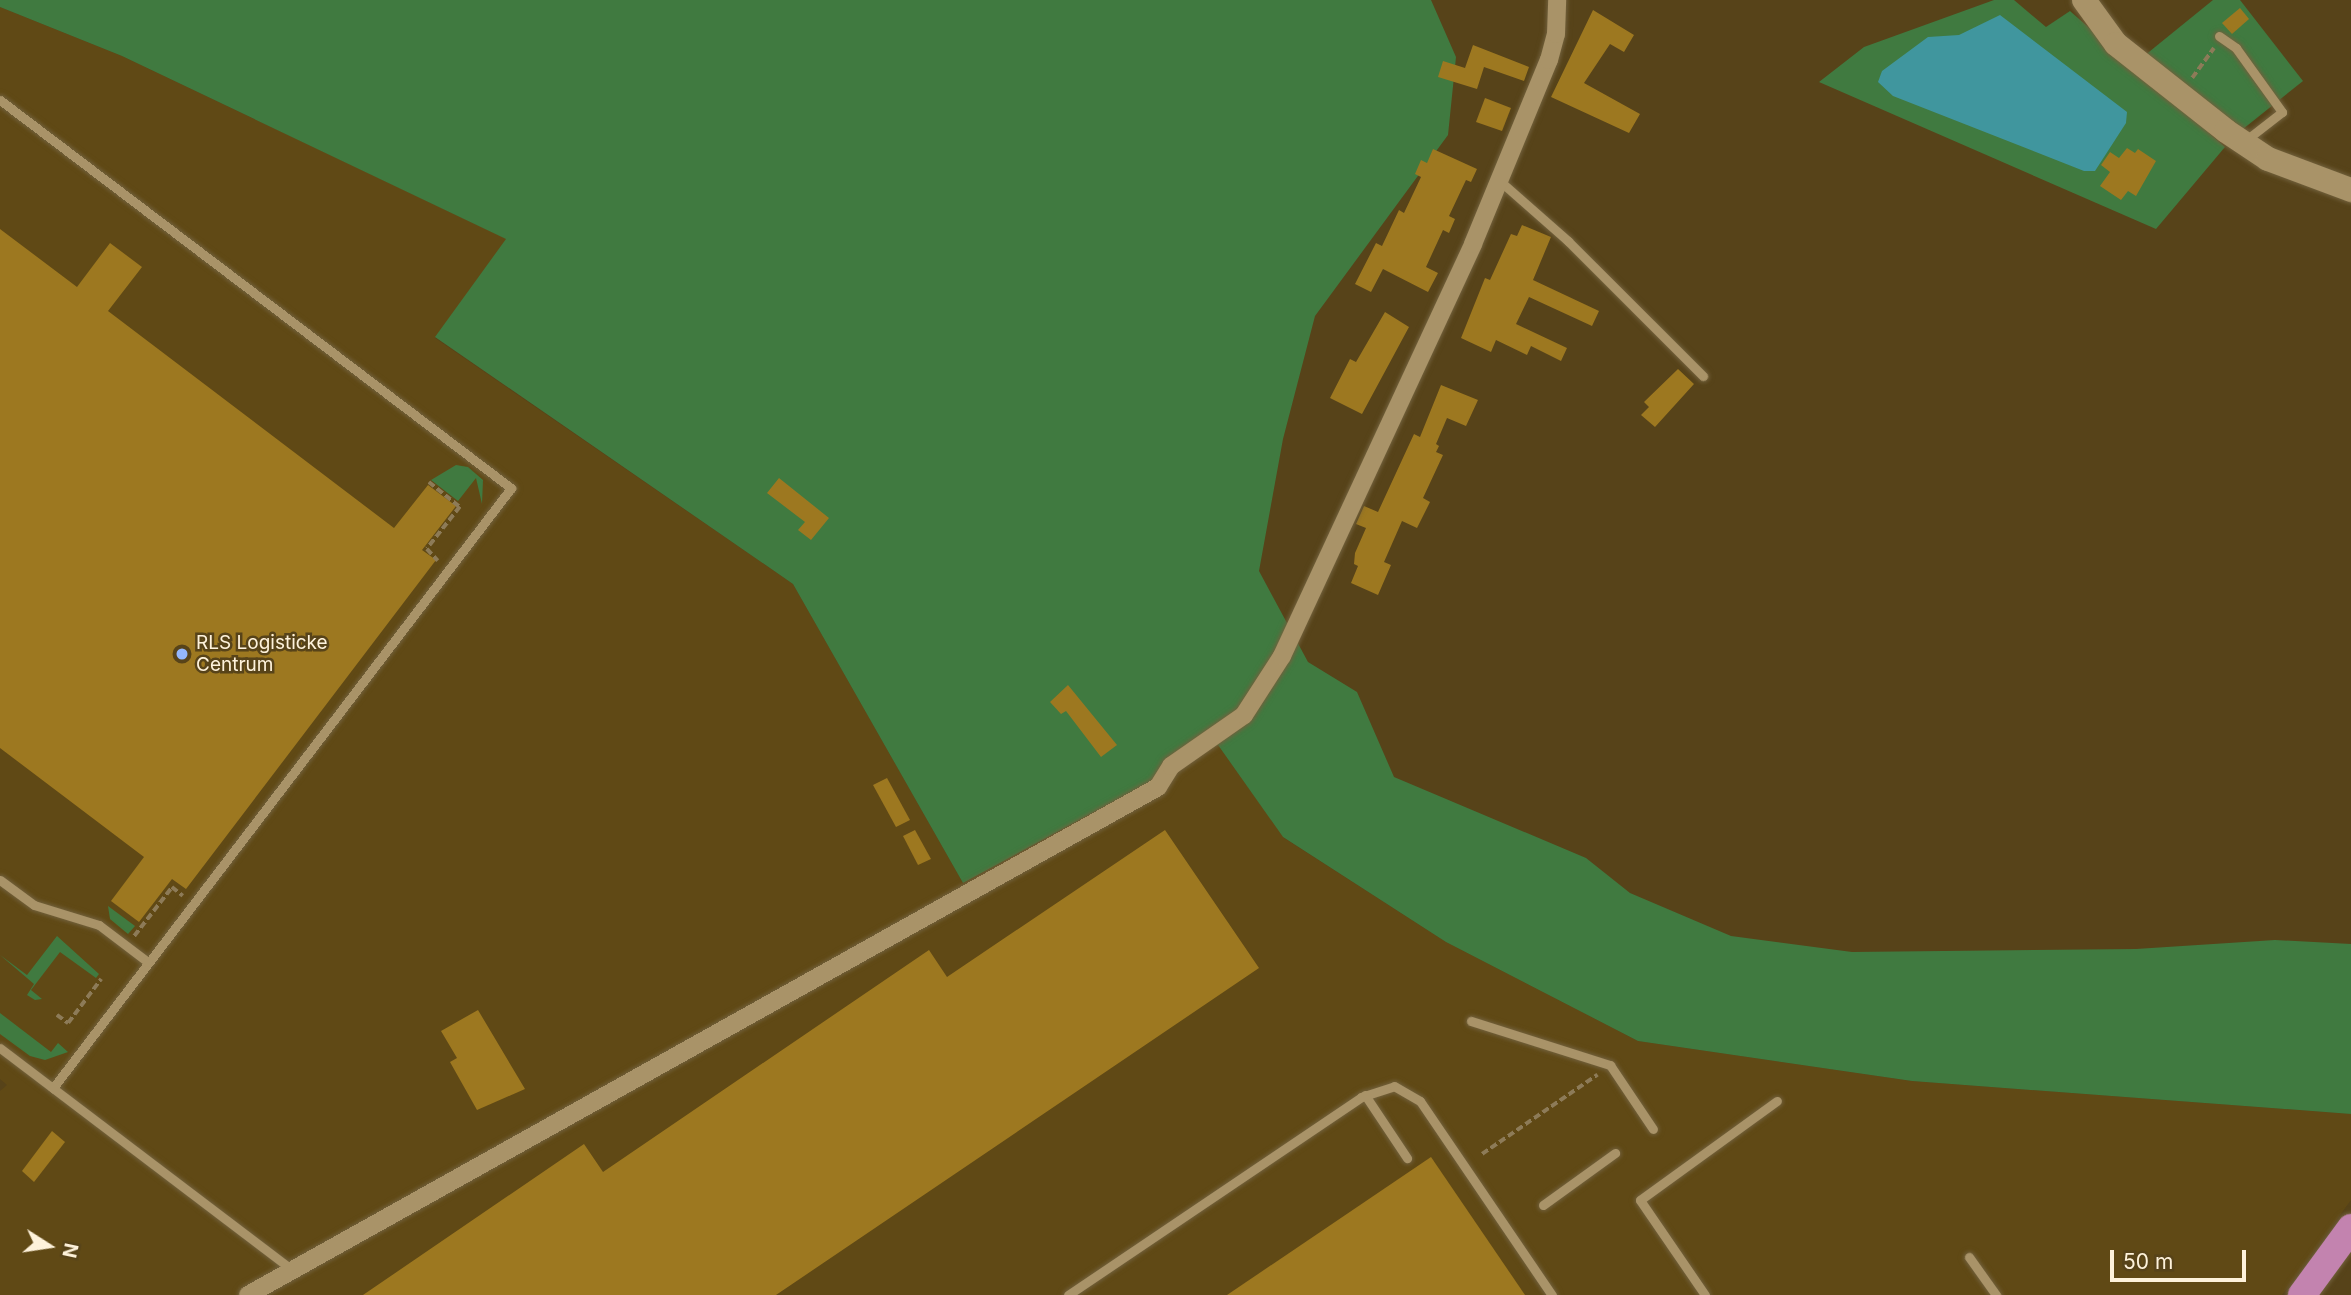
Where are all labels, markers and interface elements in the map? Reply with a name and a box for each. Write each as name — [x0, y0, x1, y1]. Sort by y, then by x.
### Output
place label: RLS Logisticke Centrum — [196, 632, 328, 676]
marker: RLS Logisticke Centrum — [174, 646, 190, 662]
north arrow — [14, 1211, 84, 1281]
scale bar — [2113, 1236, 2250, 1280]
text: N — [57, 1241, 83, 1260]
text: 50 m — [2123, 1249, 2173, 1274]

